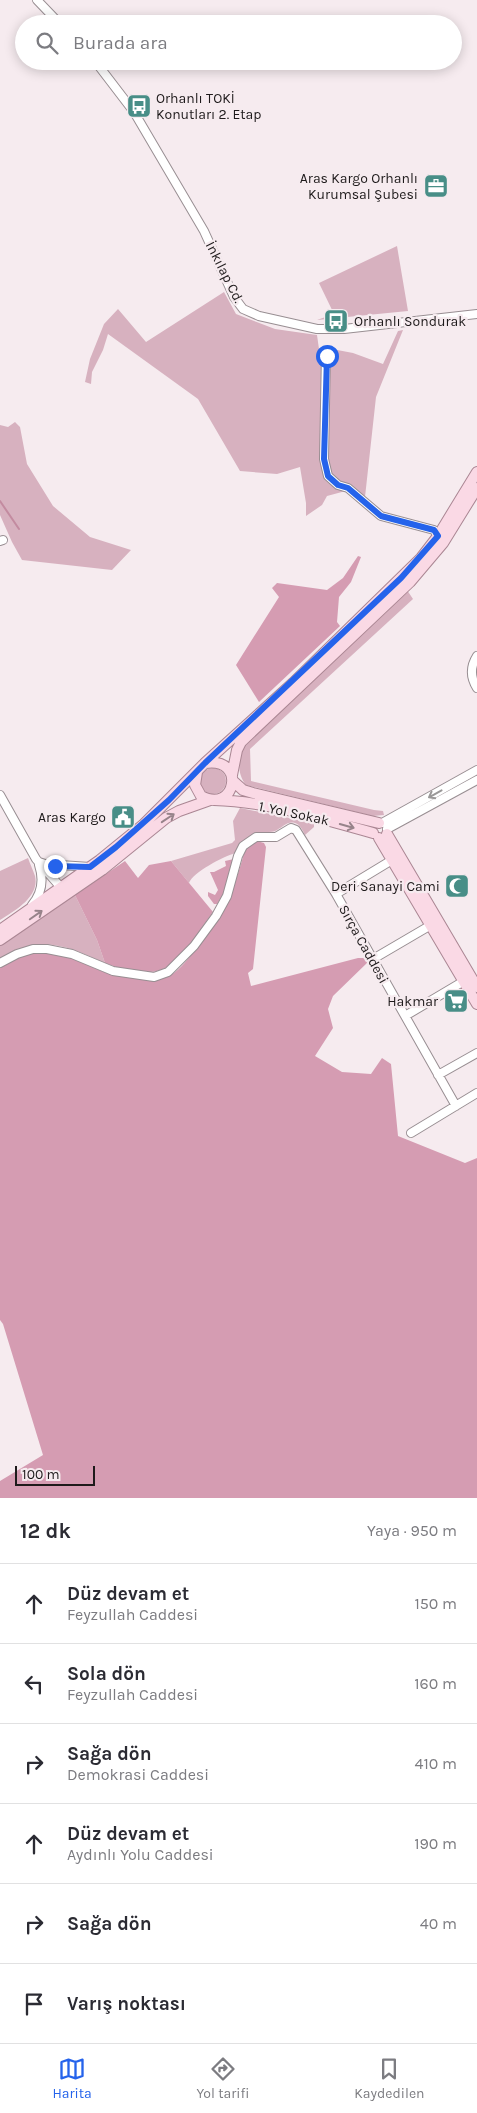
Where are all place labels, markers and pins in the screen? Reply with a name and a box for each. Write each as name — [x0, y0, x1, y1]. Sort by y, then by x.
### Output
place label: Orhanlı TOKİ Konutları 2. Etap — [156, 90, 262, 123]
bus stop icon: Orhanlı TOKİ Konutları 2. Etap — [126, 93, 152, 119]
place label: Aras Kargo Orhanlı Kurumsal Şubesi — [300, 170, 418, 203]
office icon: Aras Kargo Orhanlı Kurumsal Şubesi — [423, 173, 449, 199]
bus stop icon: Orhanlı Sondurak — [323, 308, 349, 334]
place label: Orhanlı Sondurak — [354, 313, 466, 330]
public building icon: Aras Kargo — [110, 804, 136, 830]
place label: Aras Kargo — [38, 809, 106, 826]
mosque icon: Deri Sanayi Cami — [444, 873, 470, 899]
place label: Deri Sanayi Cami — [331, 878, 440, 895]
supermarket icon: Hakmar — [443, 988, 469, 1014]
place label: Hakmar — [387, 993, 439, 1010]

